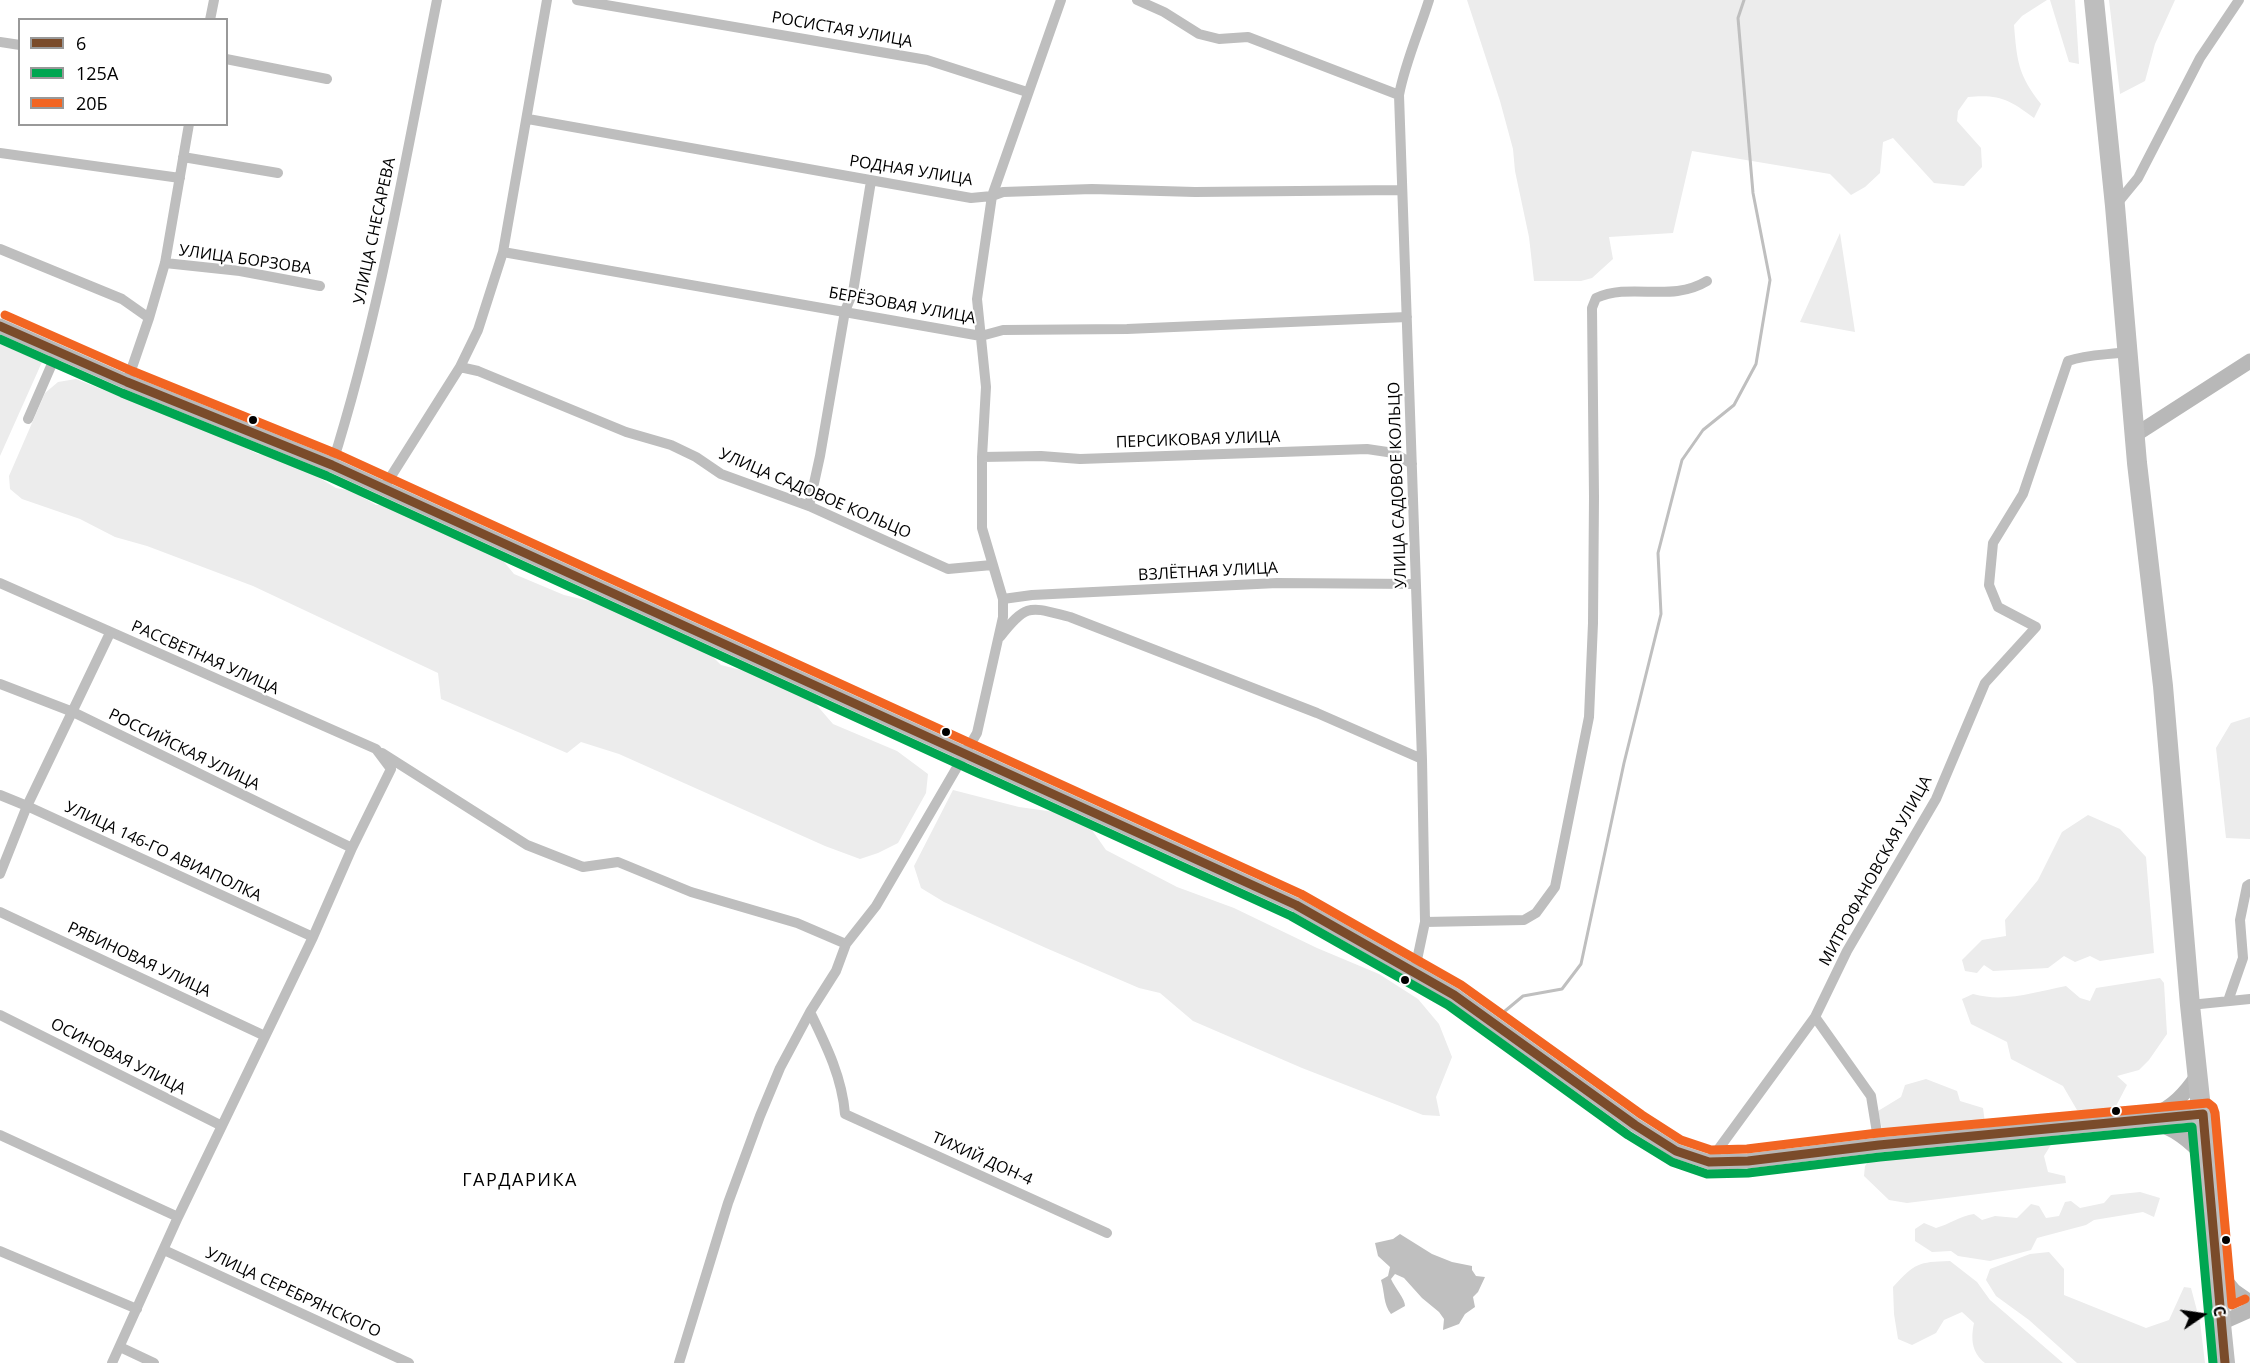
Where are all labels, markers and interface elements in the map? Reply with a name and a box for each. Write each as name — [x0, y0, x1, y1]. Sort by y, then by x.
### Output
street label: РОСИСТАЯ УЛИЦА — [770, 8, 914, 52]
legend — [18, 18, 228, 126]
text: 6 — [76, 31, 86, 55]
text: 125А — [76, 61, 118, 85]
text: 20Б — [76, 91, 108, 115]
street label: РОДНАЯ УЛИЦА — [848, 152, 974, 190]
street label: УЛИЦА СНЕСАРЕВА — [350, 156, 400, 306]
street label: УЛИЦА БОРЗОВА — [178, 241, 312, 279]
street label: БЕРЁЗОВАЯ УЛИЦА — [827, 284, 977, 328]
street label: УЛИЦА САДОВОЕ КОЛЬЦО — [1385, 381, 1411, 589]
unlabelled marker — [247, 414, 259, 426]
street label: ПЕРСИКОВАЯ УЛИЦА — [1115, 428, 1281, 452]
street label: УЛИЦА САДОВОЕ КОЛЬЦО — [716, 445, 914, 543]
street label: ВЗЛЁТНАЯ УЛИЦА — [1138, 559, 1278, 585]
street label: РАССВЕТНАЯ УЛИЦА — [128, 617, 282, 699]
street label: РОССИЙСКАЯ УЛИЦА — [105, 705, 263, 795]
unlabelled marker — [940, 726, 952, 738]
street label: МИТРОФАНОВСКАЯ УЛИЦА — [1816, 773, 1936, 969]
street label: УЛИЦА 146-ГО АВИАПОЛКА — [62, 798, 264, 906]
street label: РЯБИНОВАЯ УЛИЦА — [64, 918, 214, 1002]
unlabelled marker — [1399, 974, 1411, 986]
street label: ОСИНОВАЯ УЛИЦА — [47, 1015, 189, 1099]
unlabelled marker — [2110, 1105, 2122, 1117]
street label: ТИХИЙ ДОН-4 — [929, 1128, 1035, 1190]
district label: ГАРДАРИКА — [462, 1170, 578, 1192]
unlabelled marker — [2220, 1234, 2232, 1246]
street label: УЛИЦА СЕРЕБРЯНСКОГО — [202, 1244, 384, 1342]
north arrow — [2172, 1285, 2232, 1345]
text: С — [2208, 1303, 2231, 1318]

